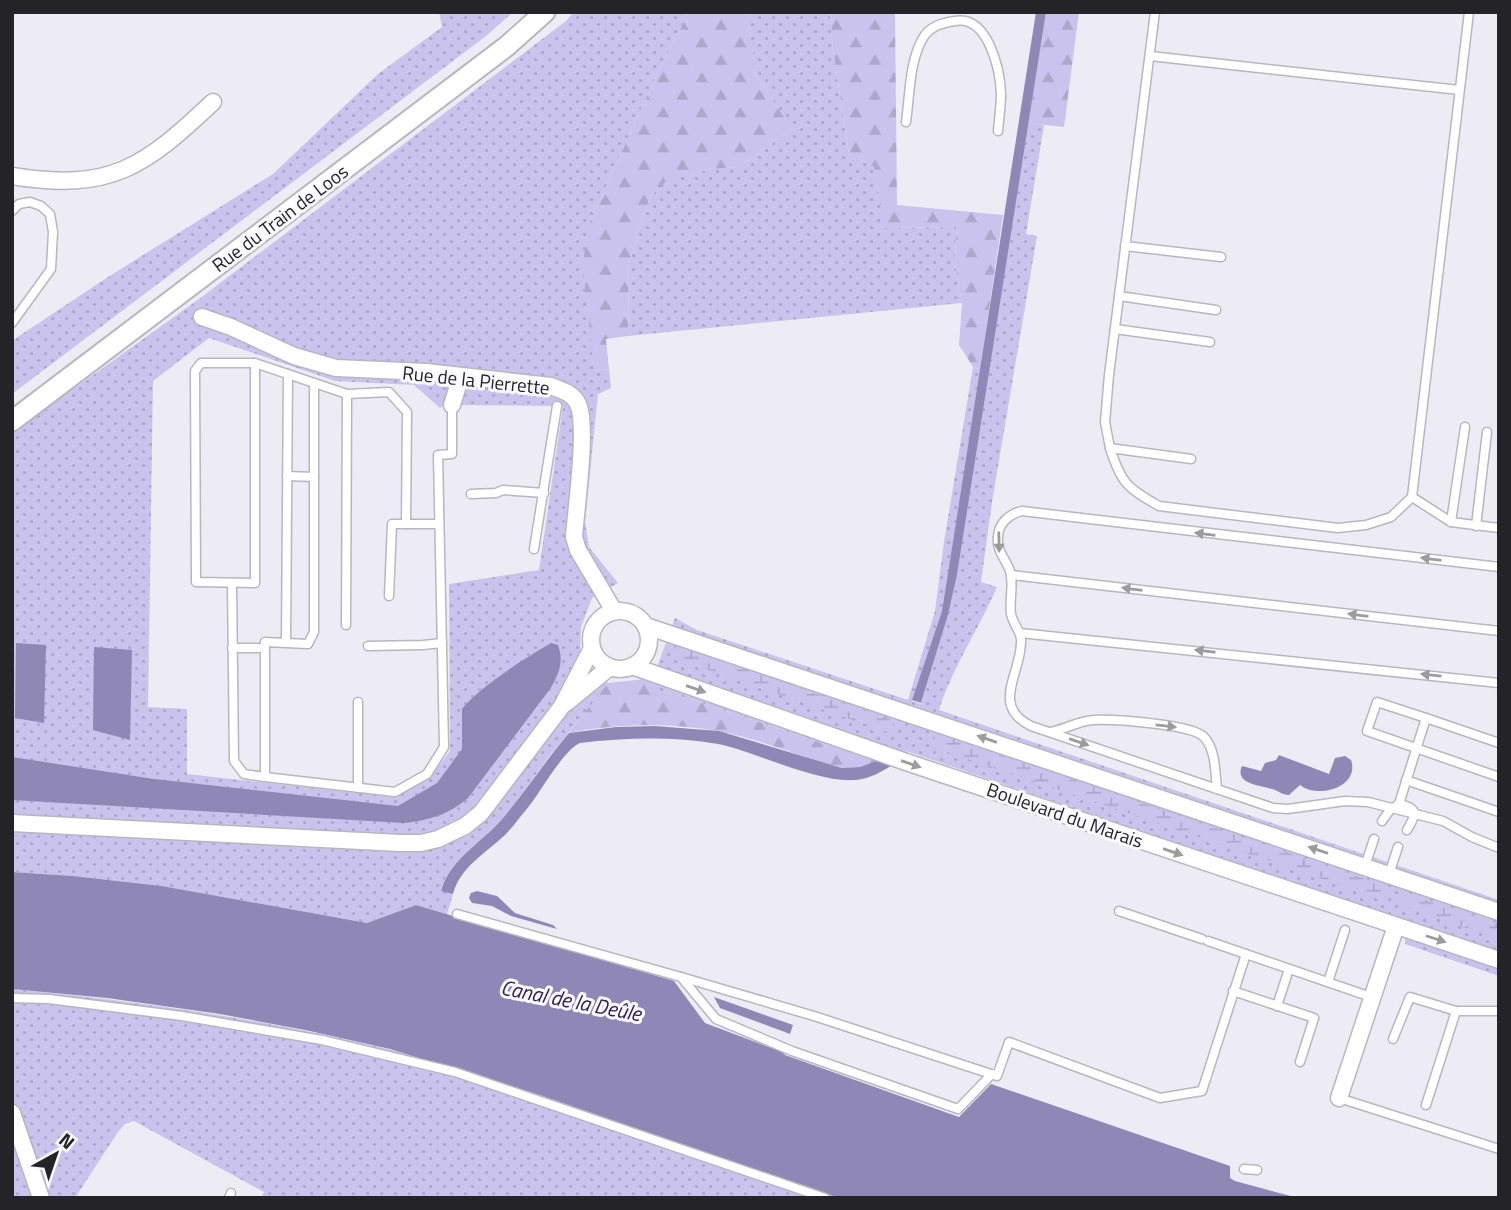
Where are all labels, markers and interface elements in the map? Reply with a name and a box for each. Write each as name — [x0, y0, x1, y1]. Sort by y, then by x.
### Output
street label: Rue du Train de Loos — [205, 156, 354, 279]
street label: Rue de la Pierrette — [401, 357, 551, 402]
one-way arrow — [1194, 528, 1216, 539]
one-way arrow — [994, 531, 1005, 553]
one-way arrow — [1420, 554, 1442, 565]
one-way arrow — [1121, 583, 1143, 594]
one-way arrow — [1347, 609, 1369, 620]
one-way arrow — [1193, 646, 1215, 657]
one-way arrow — [1420, 670, 1442, 681]
one-way arrow — [686, 684, 707, 695]
one-way arrow — [1155, 721, 1177, 732]
one-way arrow — [976, 733, 997, 743]
one-way arrow — [1069, 737, 1090, 748]
one-way arrow — [901, 759, 922, 770]
street label: Boulevard du Marais — [983, 774, 1147, 855]
one-way arrow — [1308, 844, 1329, 855]
one-way arrow — [1163, 847, 1184, 858]
one-way arrow — [1425, 935, 1446, 945]
water label: Canal de la Deûle — [498, 971, 645, 1030]
north arrow — [21, 1119, 91, 1189]
text: N — [53, 1125, 82, 1156]

